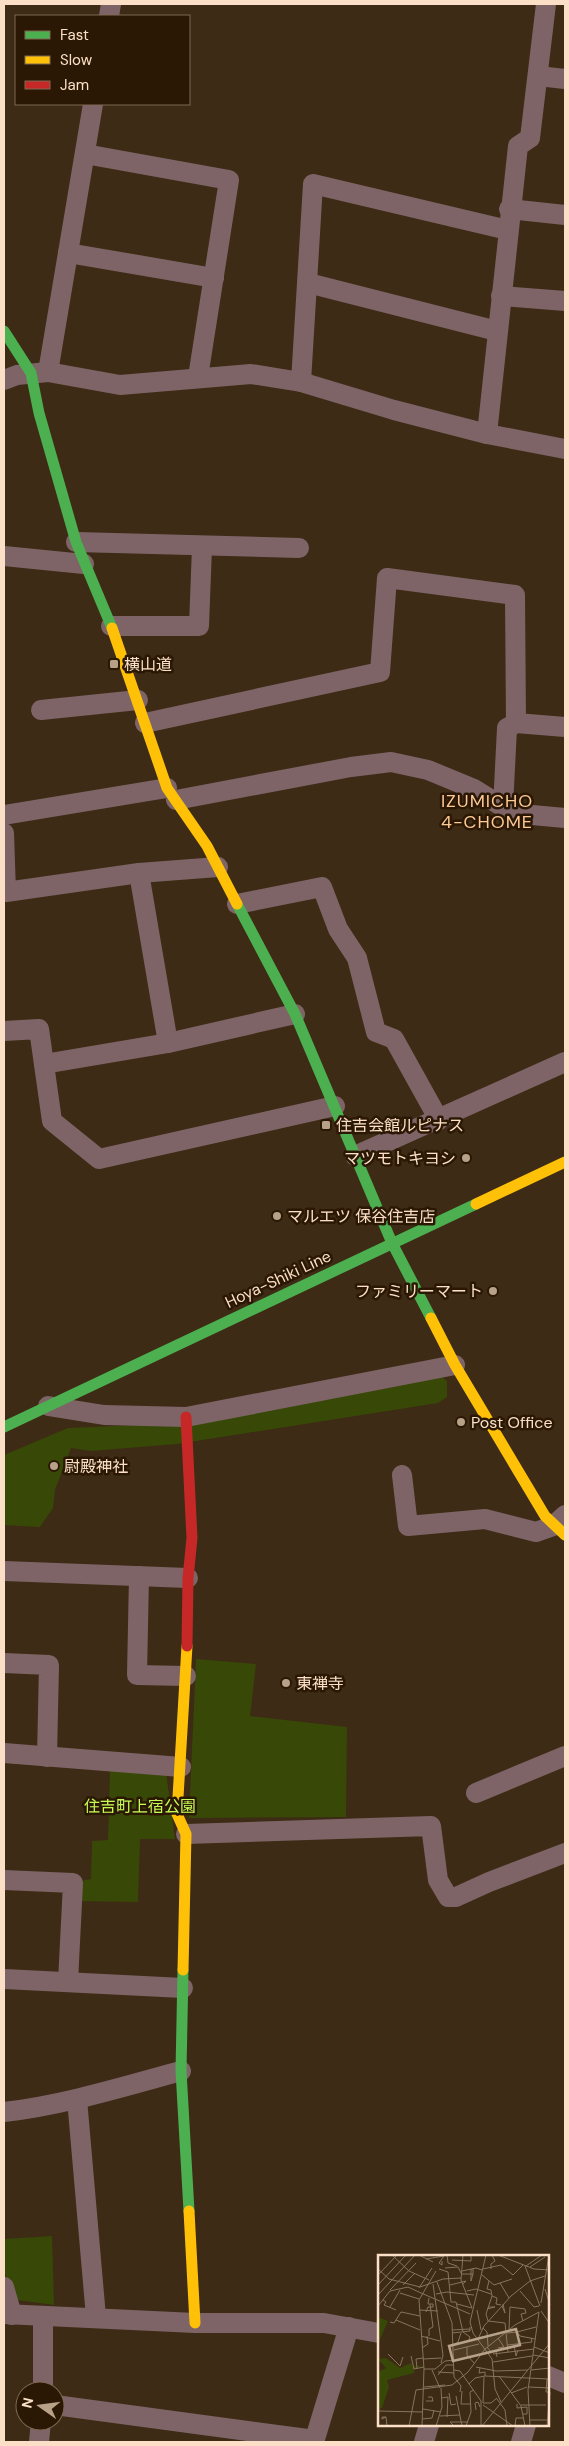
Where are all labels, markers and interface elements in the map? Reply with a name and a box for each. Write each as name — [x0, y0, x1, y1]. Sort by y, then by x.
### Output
legend — [15, 15, 190, 105]
text: Fast — [60, 25, 89, 45]
text: Slow — [60, 50, 93, 70]
text: Jam — [60, 75, 89, 95]
place label: 横山道 — [124, 654, 172, 675]
marker: 横山道 — [108, 658, 120, 670]
district label: IZUMICHO 4-CHOME — [441, 789, 533, 834]
place label: 住吉会館ルピナス — [336, 1115, 464, 1136]
marker: 住吉会館ルピナス — [320, 1119, 332, 1131]
place label: マツモトキヨシ — [344, 1148, 456, 1169]
marker: マツモトキヨシ — [460, 1152, 472, 1164]
place label: マルエツ 保谷住吉店 — [287, 1206, 435, 1227]
marker: マルエツ 保谷住吉店 — [271, 1210, 283, 1222]
street label: Hoya-Shiki Line — [222, 1245, 334, 1313]
place label: ファミリーマート — [355, 1281, 483, 1302]
marker: ファミリーマート — [487, 1285, 499, 1297]
place label: Post Office — [471, 1412, 553, 1433]
marker: Post Office — [455, 1416, 467, 1428]
place label: 尉殿神社 — [64, 1456, 128, 1477]
marker: 尉殿神社 — [48, 1460, 60, 1472]
place label: 東禅寺 — [296, 1673, 344, 1694]
marker: 東禅寺 — [280, 1677, 292, 1689]
park label: 住吉町上宿公園 — [84, 1796, 196, 1817]
inset map — [378, 2255, 549, 2426]
north arrow — [15, 2381, 65, 2431]
text: N — [17, 2396, 37, 2410]

